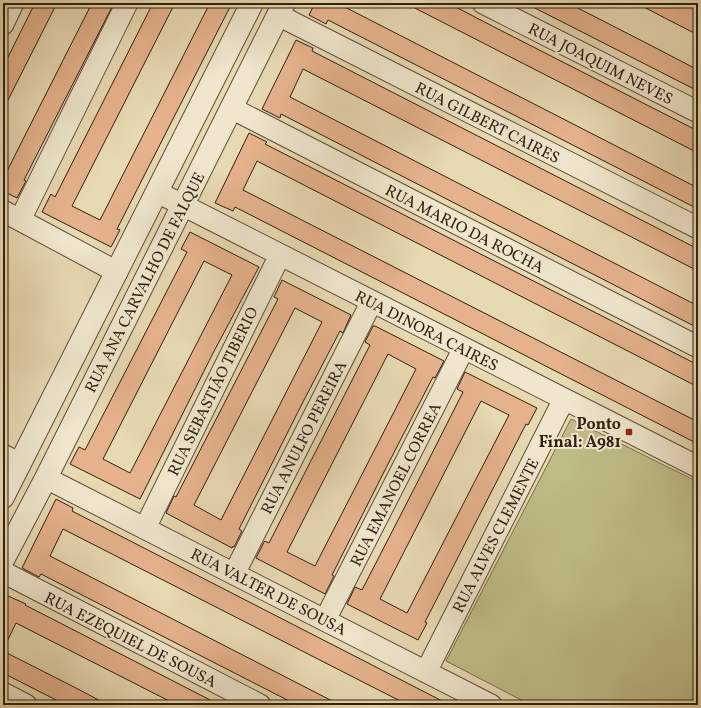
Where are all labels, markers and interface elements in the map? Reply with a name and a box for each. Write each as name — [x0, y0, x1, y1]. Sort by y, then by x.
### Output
street label: RUA JOAQUIM NEVES — [524, 19, 676, 111]
street label: RUA GILBERT CAIRES — [411, 78, 563, 170]
street label: RUA ANA CARVALHO DE FALQUE — [80, 169, 211, 397]
street label: RUA MARIO DA ROCHA — [381, 180, 547, 279]
street label: RUA DINORA CAIRES — [351, 286, 502, 378]
street label: RUA SEBASTIÃO TIBERIO — [163, 303, 264, 480]
street label: RUA ANULFO PEREIRA — [256, 357, 353, 518]
street label: RUA EMANOEL CORREA — [346, 399, 448, 571]
place label: Ponto Final: A981 — [539, 414, 621, 454]
marker: Ponto Final: A981 — [624, 427, 634, 437]
street label: RUA ALVES CLEMENTE — [448, 455, 545, 617]
street label: RUA VALTER DE SOUSA — [186, 544, 350, 642]
street label: RUA EZEQUIEL DE SOUSA — [40, 588, 220, 694]

